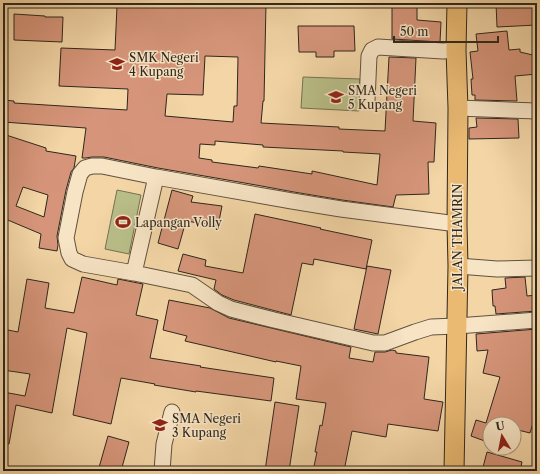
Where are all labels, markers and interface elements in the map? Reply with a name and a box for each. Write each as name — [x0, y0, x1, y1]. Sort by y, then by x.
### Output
scale bar — [394, 18, 498, 44]
text: 50 m — [400, 24, 429, 39]
place label: SMK Negeri 4 Kupang — [129, 50, 199, 79]
school or university icon: SMK Negeri 4 Kupang — [108, 55, 126, 73]
place label: SMA Negeri 5 Kupang — [348, 83, 417, 112]
school or university icon: SMA Negeri 5 Kupang — [327, 88, 345, 106]
street label: JALAN THAMRIN — [450, 184, 465, 292]
sports icon: Lapangan Volly — [114, 213, 132, 231]
place label: Lapangan Volly — [135, 215, 222, 230]
place label: SMA Negeri 3 Kupang — [172, 411, 241, 440]
school or university icon: SMA Negeri 3 Kupang — [151, 416, 169, 434]
north arrow — [482, 416, 522, 456]
text: U — [495, 418, 506, 434]

